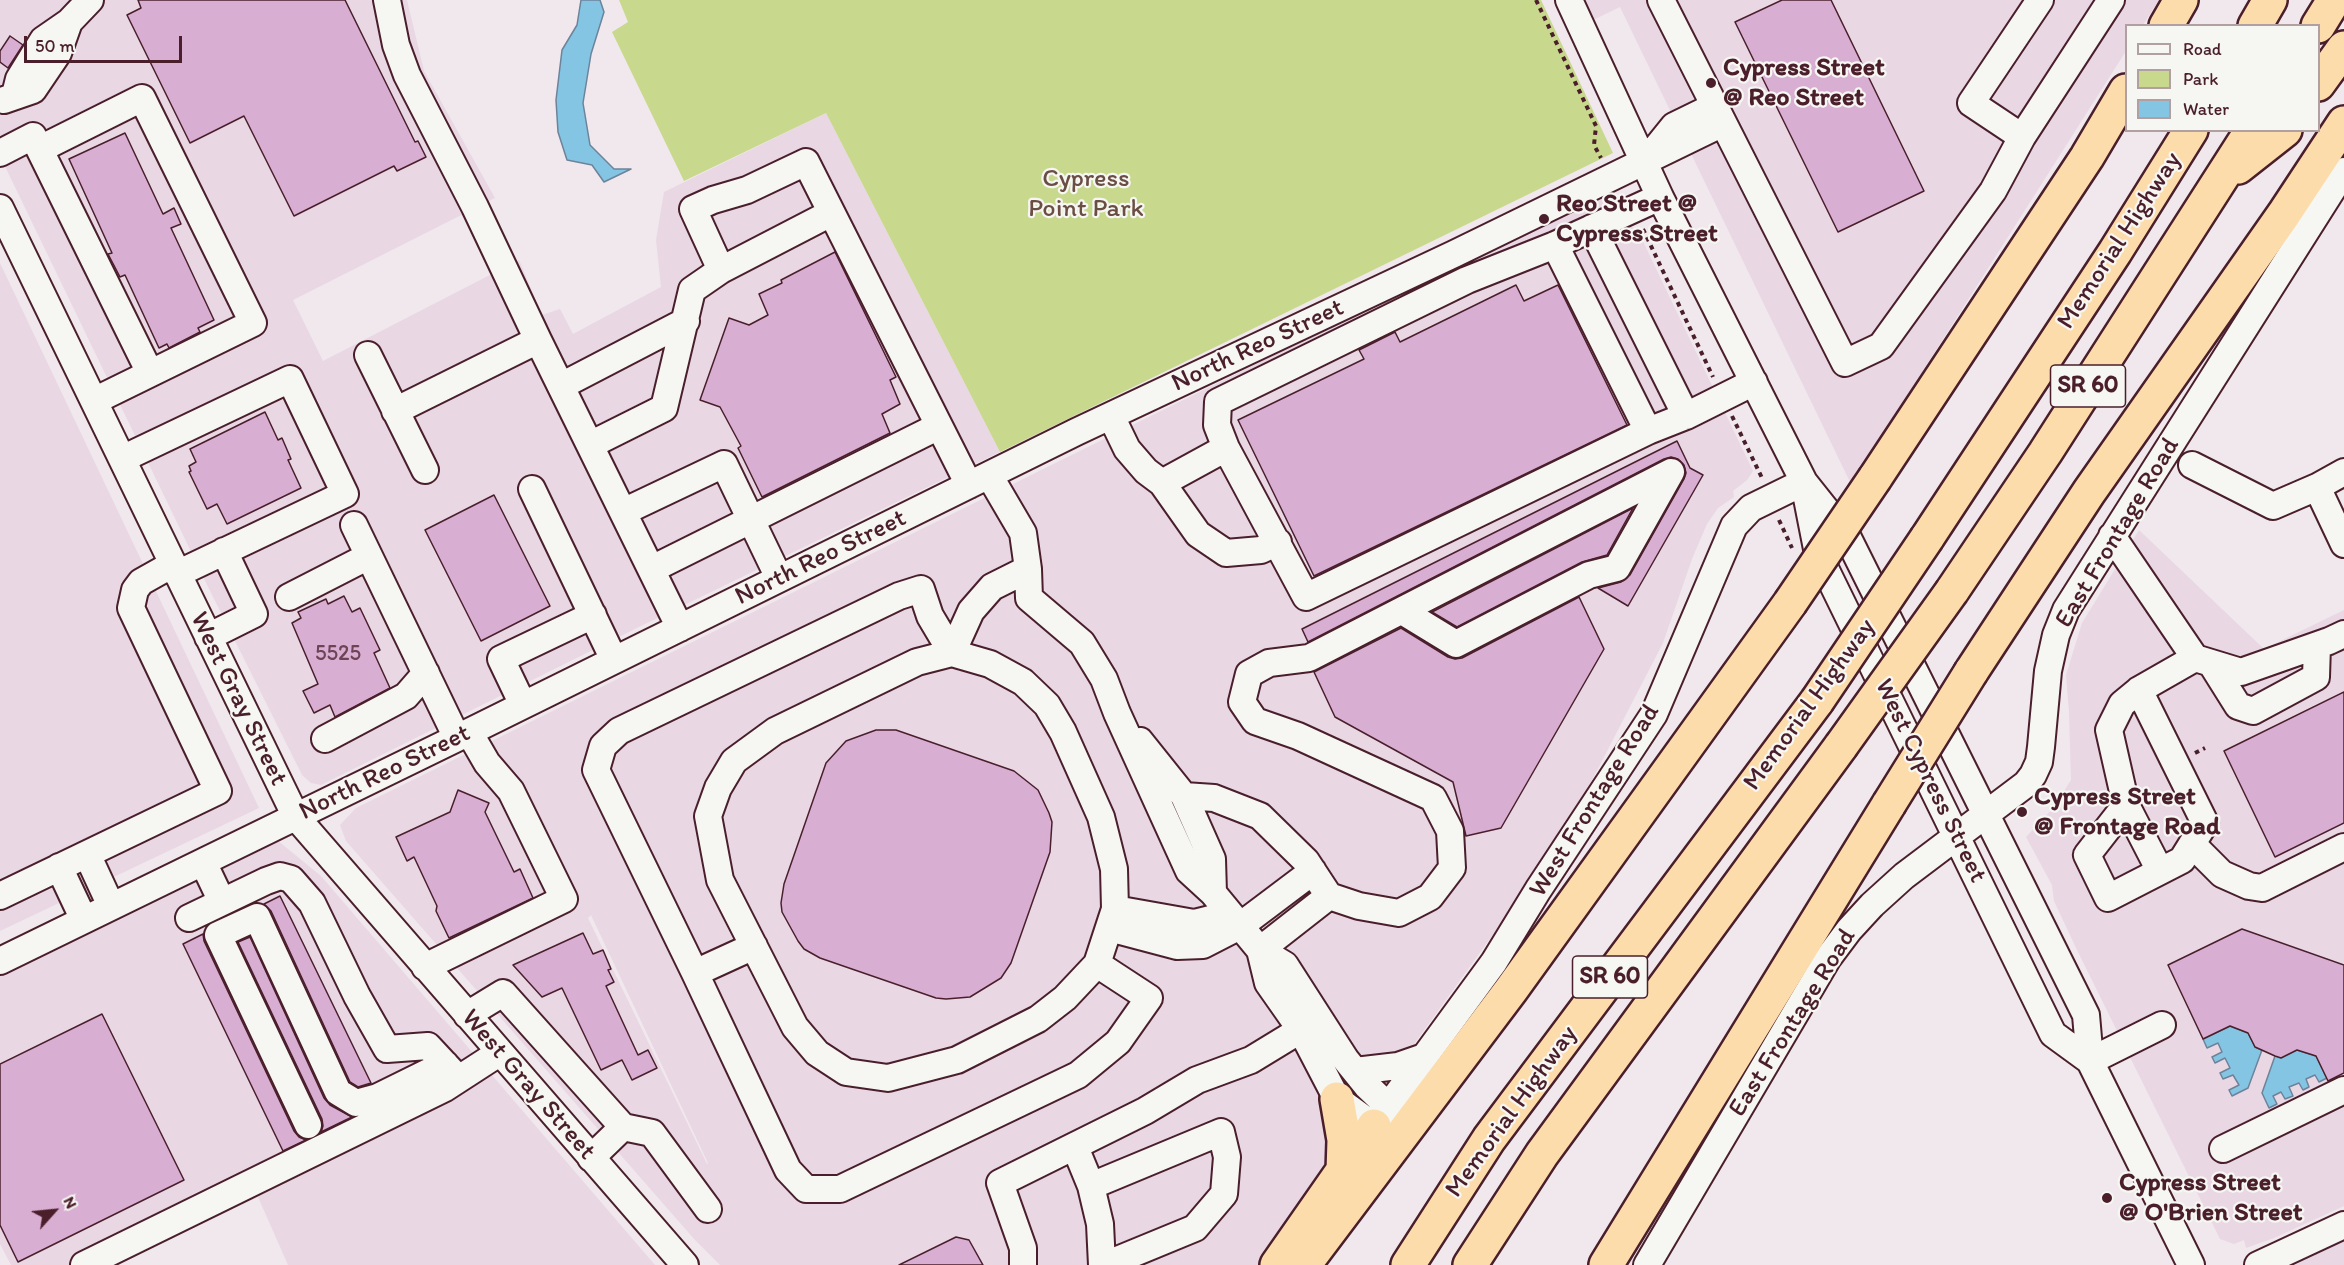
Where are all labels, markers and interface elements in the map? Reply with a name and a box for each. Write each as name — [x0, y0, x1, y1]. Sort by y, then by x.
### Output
scale bar — [27, 24, 184, 62]
legend — [2125, 24, 2320, 132]
text: 50 m — [35, 35, 75, 57]
text: Road — [2183, 38, 2222, 60]
place label: Cypress Street @ Reo Street — [1723, 52, 1885, 113]
text: Park — [2183, 68, 2218, 90]
marker: Cypress Street @ Reo Street — [1704, 76, 1718, 90]
text: Water — [2183, 98, 2229, 120]
street label: Memorial Highway — [2051, 147, 2189, 335]
park label: Cypress Point Park — [1028, 163, 1144, 224]
place label: Reo Street @ Cypress Street — [1556, 188, 1718, 249]
marker: Reo Street @ Cypress Street — [1537, 212, 1551, 226]
street label: North Reo Street — [1167, 292, 1349, 400]
road number: SR 60 — [2050, 365, 2126, 407]
street label: East Frontage Road — [2049, 432, 2187, 634]
street label: North Reo Street — [730, 503, 912, 613]
street label: West Gray Street — [182, 607, 294, 791]
street label: Memorial Highway — [1737, 613, 1883, 797]
house number: 5525 — [315, 641, 361, 667]
street label: West Cypress Street — [1867, 674, 1993, 888]
street label: West Frontage Road — [1523, 699, 1667, 903]
street label: North Reo Street — [294, 718, 476, 828]
place label: Cypress Street @ Frontage Road — [2034, 781, 2220, 843]
marker: Cypress Street @ Frontage Road — [2015, 805, 2029, 819]
street label: East Frontage Road — [1723, 923, 1863, 1123]
road number: SR 60 — [1572, 956, 1648, 998]
street label: West Gray Street — [454, 1003, 602, 1167]
street label: Memorial Highway — [1439, 1020, 1585, 1204]
place label: Cypress Street @ O'Brien Street — [2119, 1167, 2303, 1228]
north arrow — [24, 1181, 84, 1241]
marker: Cypress Street @ O'Brien Street — [2100, 1191, 2114, 1205]
text: N — [60, 1193, 81, 1212]

